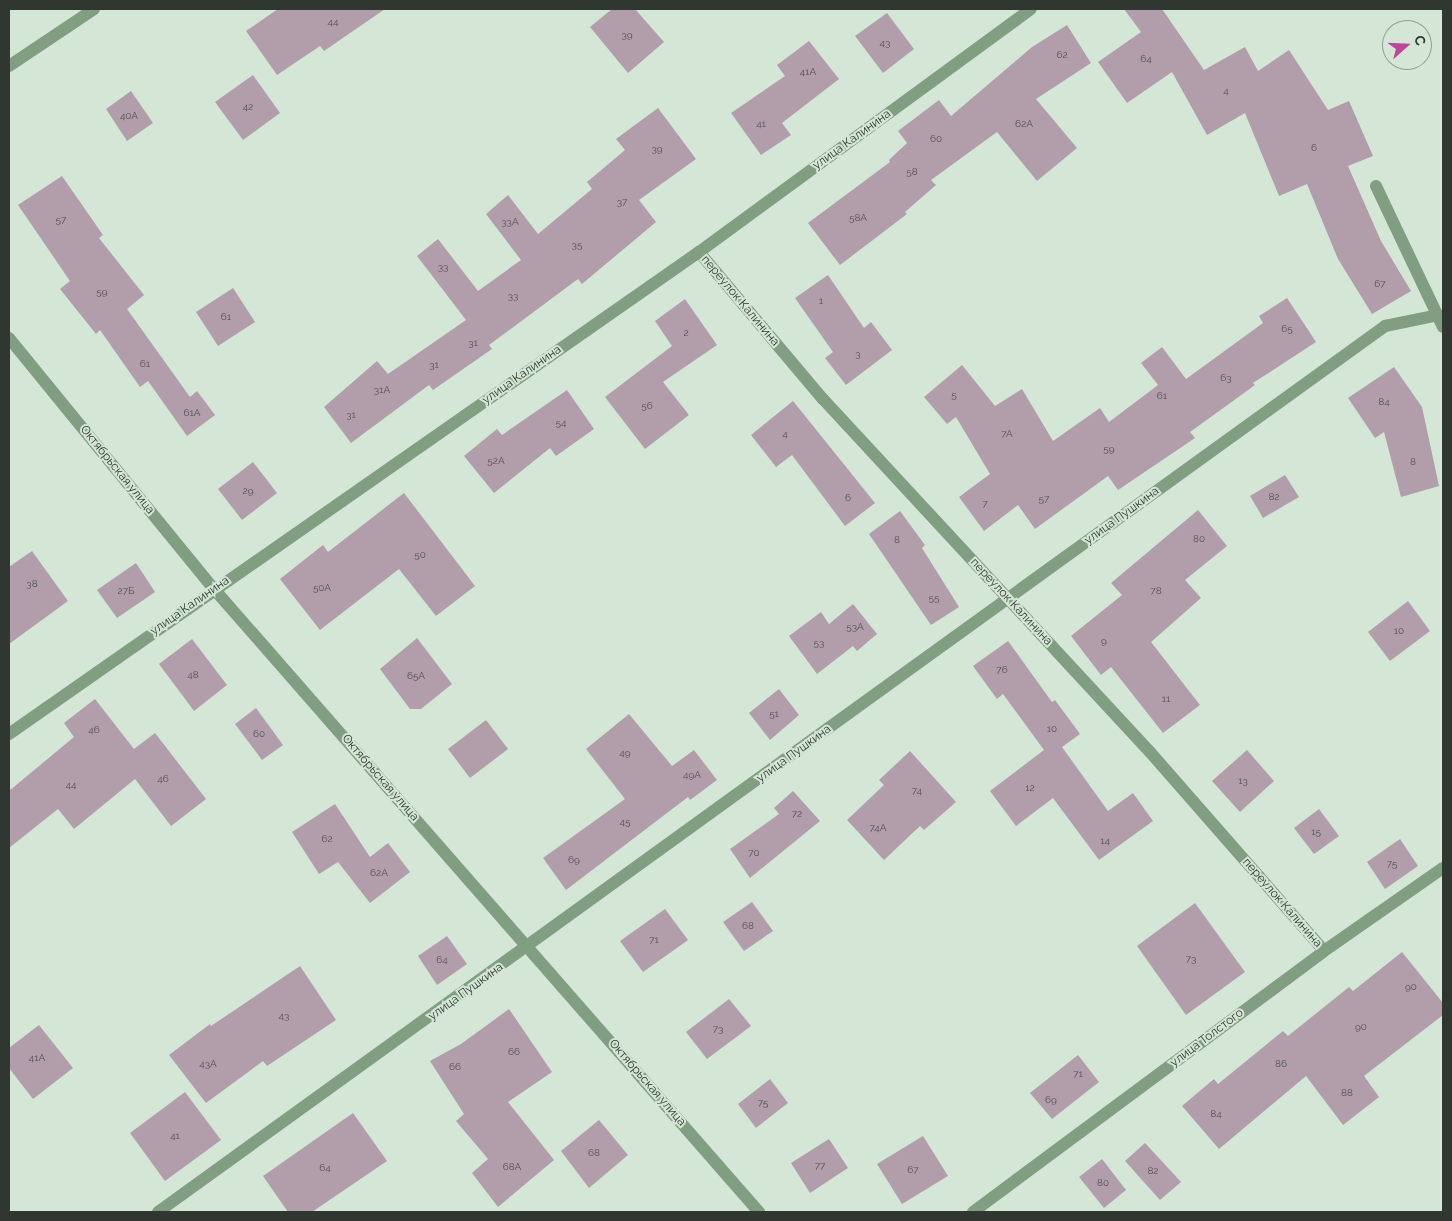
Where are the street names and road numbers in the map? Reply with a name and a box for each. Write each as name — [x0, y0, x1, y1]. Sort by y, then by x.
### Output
street label: улица Калинина — [810, 107, 894, 173]
street label: переулок Калинина — [698, 253, 782, 349]
street label: улица Калинина — [480, 342, 564, 408]
street label: Октябрьская улица — [77, 423, 157, 517]
street label: улица Пушкина — [1082, 484, 1162, 548]
street label: переулок Калинина — [967, 556, 1055, 648]
street label: улица Калинина — [148, 573, 232, 639]
street label: улица Пушкина — [754, 722, 834, 786]
street label: Октябрьская улица — [338, 732, 422, 824]
street label: переулок Калинина — [1239, 855, 1325, 951]
street label: улица Пушкина — [426, 960, 506, 1024]
street label: улица Толстого — [1167, 1006, 1247, 1070]
street label: Октябрьская улица — [605, 1037, 689, 1129]

